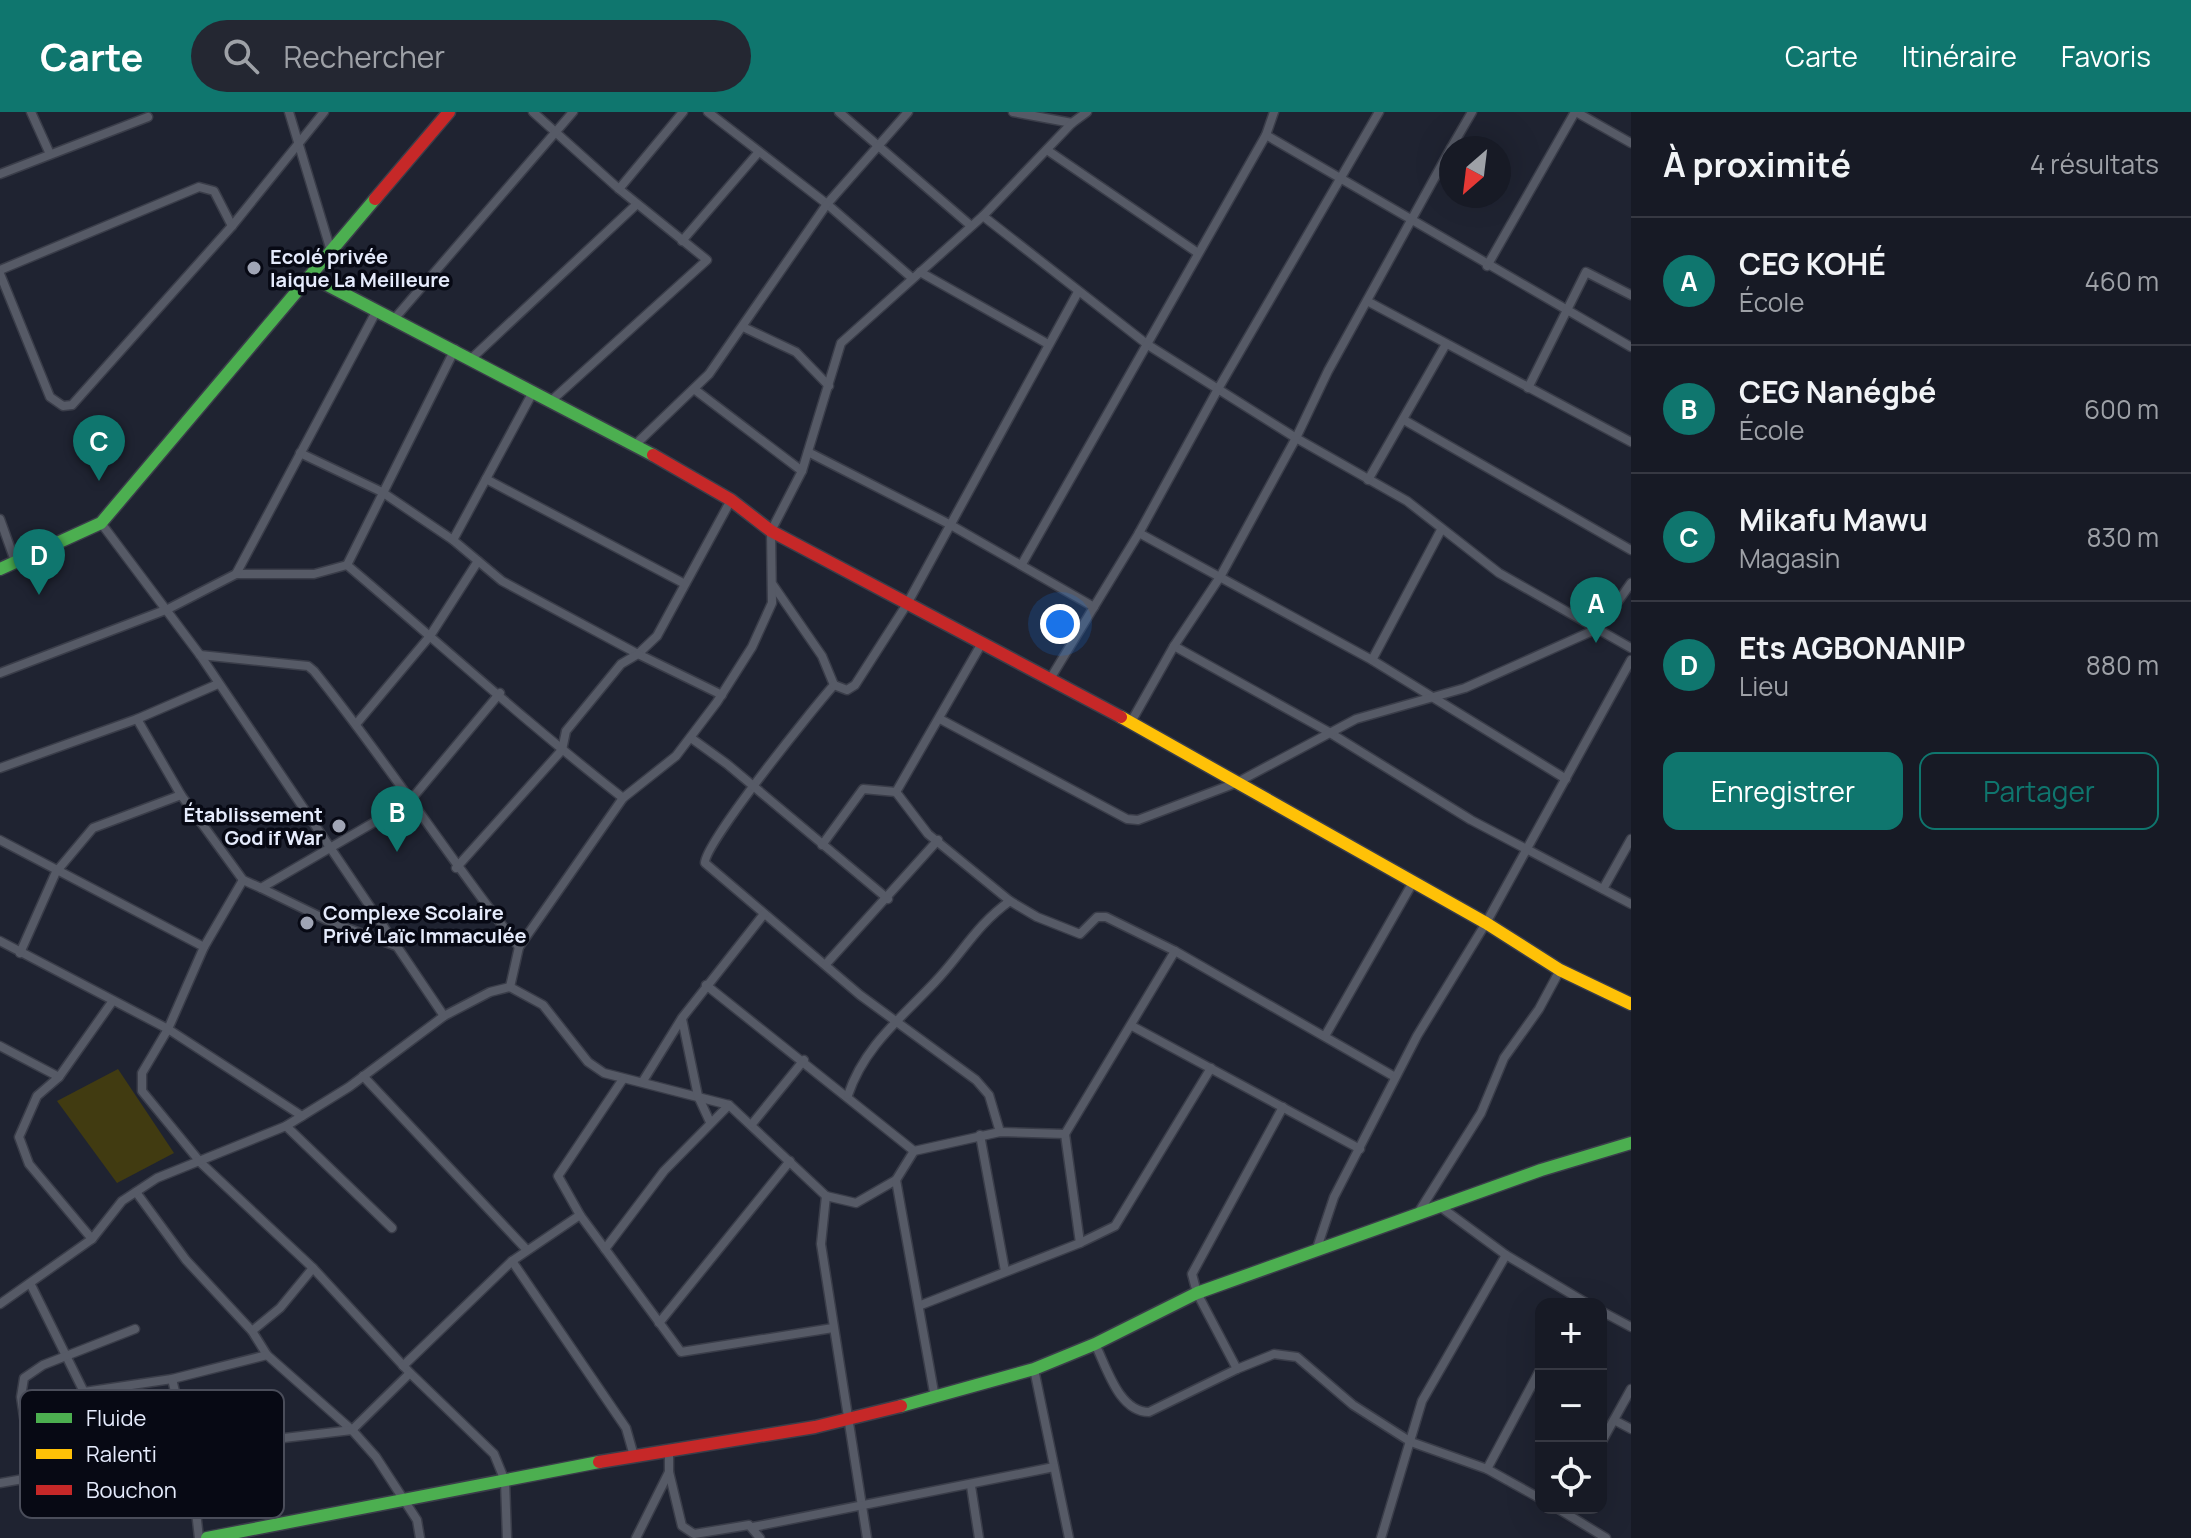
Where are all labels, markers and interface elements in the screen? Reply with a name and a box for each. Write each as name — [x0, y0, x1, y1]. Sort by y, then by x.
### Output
search box — [191, 20, 751, 92]
text: Carte — [40, 30, 143, 82]
icon: search — [219, 34, 263, 78]
text: Rechercher — [283, 36, 445, 77]
text: Carte — [1785, 37, 1858, 75]
text: Itinéraire — [1902, 37, 2017, 75]
text: Favoris — [2061, 37, 2151, 75]
north arrow — [1439, 136, 1511, 208]
text: À proximité — [1663, 141, 1851, 187]
text: 4 résultats — [2030, 146, 2159, 182]
place label: Ecolé privée laique La Meilleure — [270, 243, 450, 293]
text: CEG KOHÉ — [1739, 243, 1886, 284]
marker: Ecolé privée laique La Meilleure — [245, 259, 263, 277]
text: A — [1680, 263, 1698, 299]
text: 460 m — [2084, 263, 2159, 299]
text: École — [1739, 284, 1804, 320]
text: CEG Nanégbé — [1739, 371, 1936, 412]
text: B — [1681, 391, 1697, 427]
text: 600 m — [2084, 391, 2159, 427]
text: École — [1739, 412, 1804, 448]
pin: C — [73, 415, 125, 481]
text: Mikafu Mawu — [1739, 499, 1928, 540]
text: C — [1679, 519, 1699, 555]
text: 830 m — [2086, 519, 2159, 555]
pin: D — [13, 529, 65, 595]
text: Magasin — [1739, 540, 1840, 576]
pin: A — [1570, 577, 1622, 643]
your location — [1040, 604, 1080, 644]
text: Ets AGBONANIP — [1739, 627, 1965, 668]
text: D — [1680, 647, 1698, 683]
text: 880 m — [2086, 647, 2159, 683]
text: Lieu — [1739, 668, 1789, 704]
button: Enregistrer — [1663, 752, 1903, 830]
button: Partager — [1919, 752, 2159, 830]
pin: B — [371, 786, 423, 852]
place label: Établissement God if War — [183, 801, 323, 851]
marker: Établissement God if War — [330, 817, 348, 835]
place label: Complexe Scolaire Privé Laïc Immaculée — [323, 899, 527, 949]
marker: Complexe Scolaire Privé Laïc Immaculée — [298, 914, 316, 932]
map controls — [1535, 1298, 1607, 1514]
button: + — [1535, 1298, 1607, 1370]
button: − — [1535, 1370, 1607, 1442]
legend — [20, 1390, 284, 1518]
text: Fluide — [86, 1403, 146, 1433]
text: Ralenti — [86, 1439, 157, 1469]
button: locate — [1535, 1442, 1607, 1514]
text: Bouchon — [86, 1475, 177, 1505]

